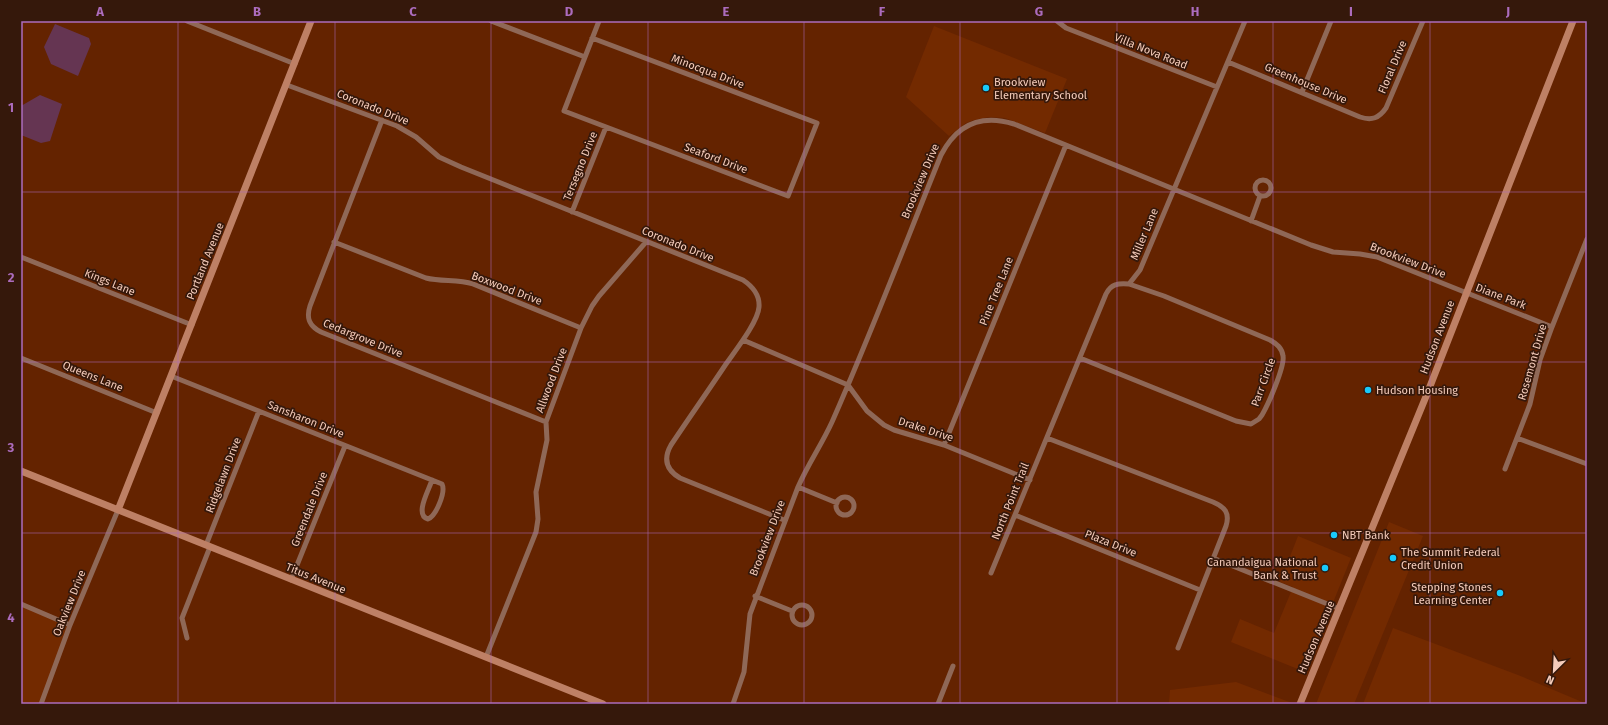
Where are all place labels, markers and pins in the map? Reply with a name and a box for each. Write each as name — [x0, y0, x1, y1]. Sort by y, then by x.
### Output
place label: Brookview Elementary School — [994, 76, 1087, 102]
marker: Brookview Elementary School — [981, 83, 991, 93]
place label: Hudson Housing — [1376, 384, 1458, 397]
marker: Hudson Housing — [1363, 385, 1373, 395]
place label: NBT Bank — [1342, 529, 1390, 542]
marker: NBT Bank — [1329, 530, 1339, 540]
place label: The Summit Federal Credit Union — [1401, 546, 1500, 572]
marker: The Summit Federal Credit Union — [1388, 553, 1398, 563]
place label: Canandaigua National Bank & Trust — [1207, 556, 1317, 582]
marker: Canandaigua National Bank & Trust — [1320, 563, 1330, 573]
place label: Stepping Stones Learning Center — [1411, 581, 1493, 607]
marker: Stepping Stones Learning Center — [1495, 588, 1505, 598]

